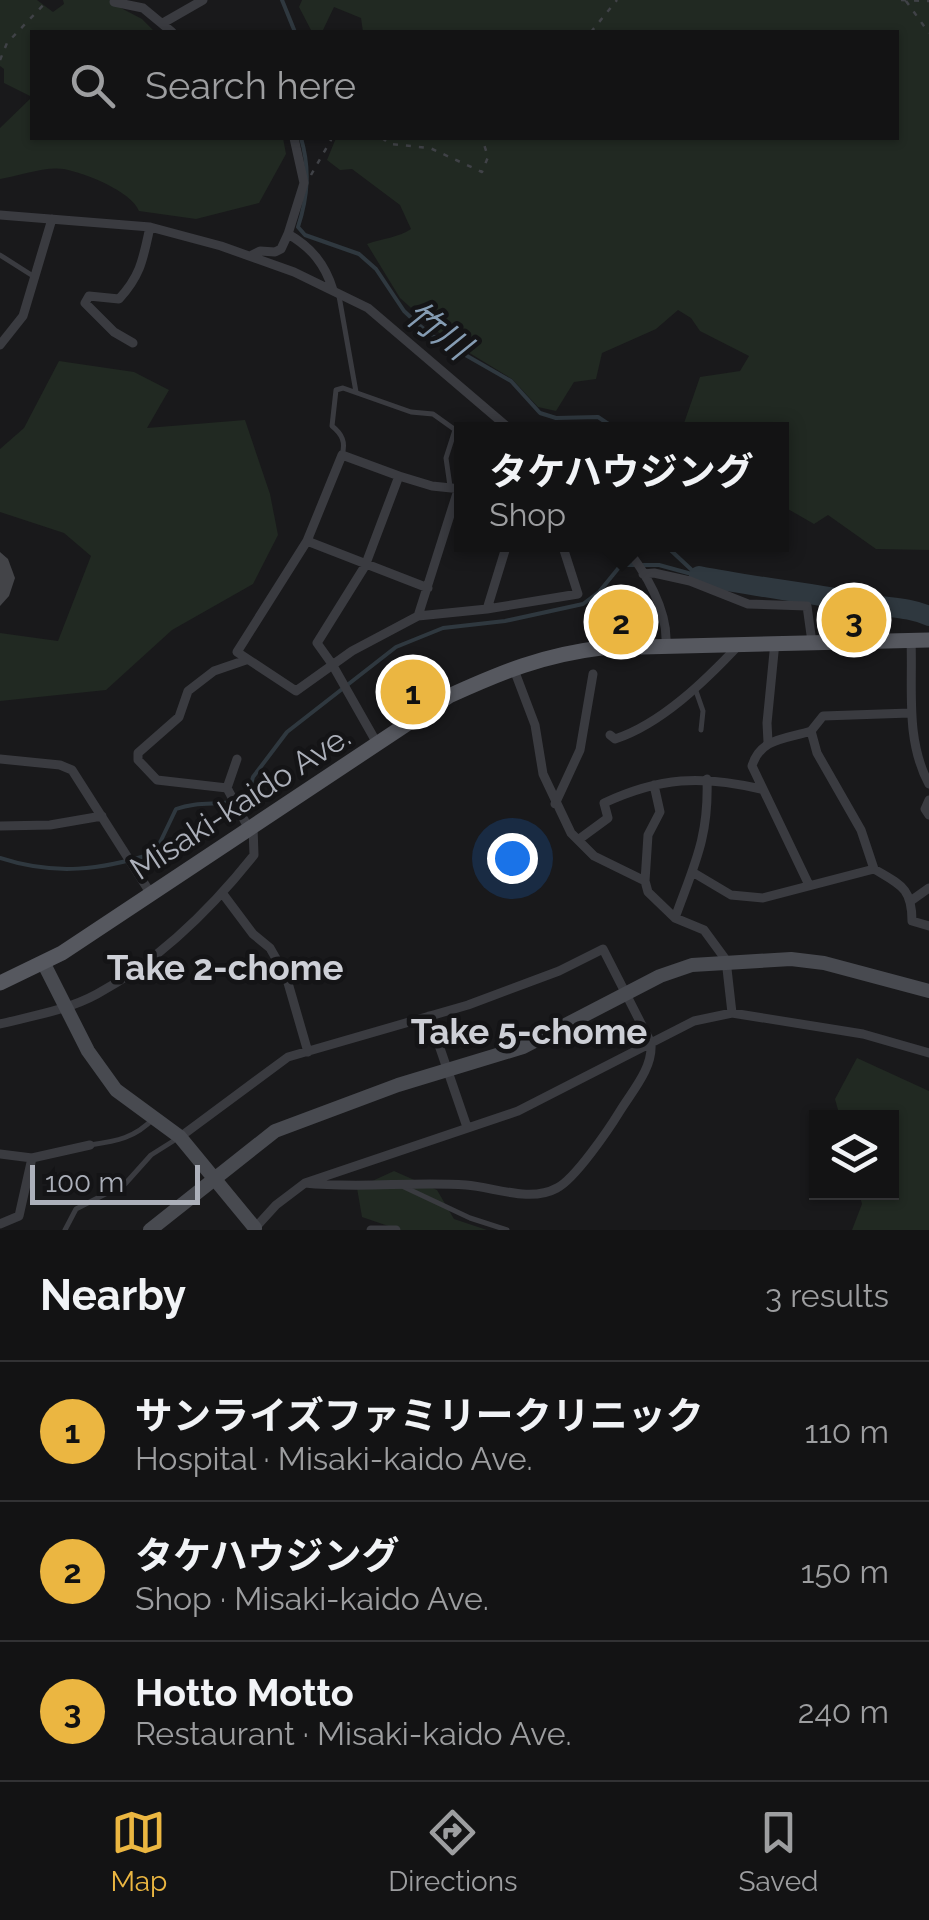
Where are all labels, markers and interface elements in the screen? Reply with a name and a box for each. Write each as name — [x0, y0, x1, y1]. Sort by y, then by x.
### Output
search box — [30, 30, 899, 140]
icon: search — [65, 58, 120, 113]
text: Search here — [145, 63, 356, 108]
water label: 竹川 — [398, 293, 481, 370]
popup — [454, 422, 789, 552]
text: タケハウジング — [489, 449, 754, 494]
text: Shop — [489, 496, 566, 533]
pin: 3 — [822, 582, 886, 658]
pin: 2 — [588, 584, 654, 660]
pin: 1 — [380, 654, 446, 730]
street label: Misaki-kaido Ave. — [123, 717, 357, 887]
your location — [487, 833, 538, 884]
district label: Take 2-chome — [107, 947, 343, 988]
district label: Take 5-chome — [411, 1011, 647, 1052]
map controls — [809, 1110, 899, 1200]
button: layers — [809, 1110, 899, 1200]
scale bar — [30, 1160, 200, 1204]
text: 100 m — [45, 1166, 124, 1199]
text: Nearby — [40, 1271, 186, 1320]
text: 3 results — [765, 1277, 889, 1314]
text: サンライズファミリークリニック — [135, 1393, 704, 1438]
text: 1 — [65, 1413, 80, 1450]
text: 110 m — [804, 1413, 889, 1450]
text: Hospital · Misaki-kaido Ave. — [135, 1440, 533, 1477]
text: タケハウジング — [135, 1533, 399, 1578]
text: 2 — [63, 1553, 82, 1590]
text: 150 m — [801, 1553, 889, 1590]
text: Shop · Misaki-kaido Ave. — [135, 1580, 489, 1617]
text: Hotto Motto — [135, 1670, 354, 1715]
text: 3 — [64, 1693, 81, 1730]
text: 240 m — [798, 1693, 889, 1730]
text: Restaurant · Misaki-kaido Ave. — [135, 1715, 572, 1752]
tab: Map — [110, 1805, 167, 1898]
tab: Directions — [388, 1805, 518, 1898]
tab: Saved — [738, 1805, 819, 1898]

